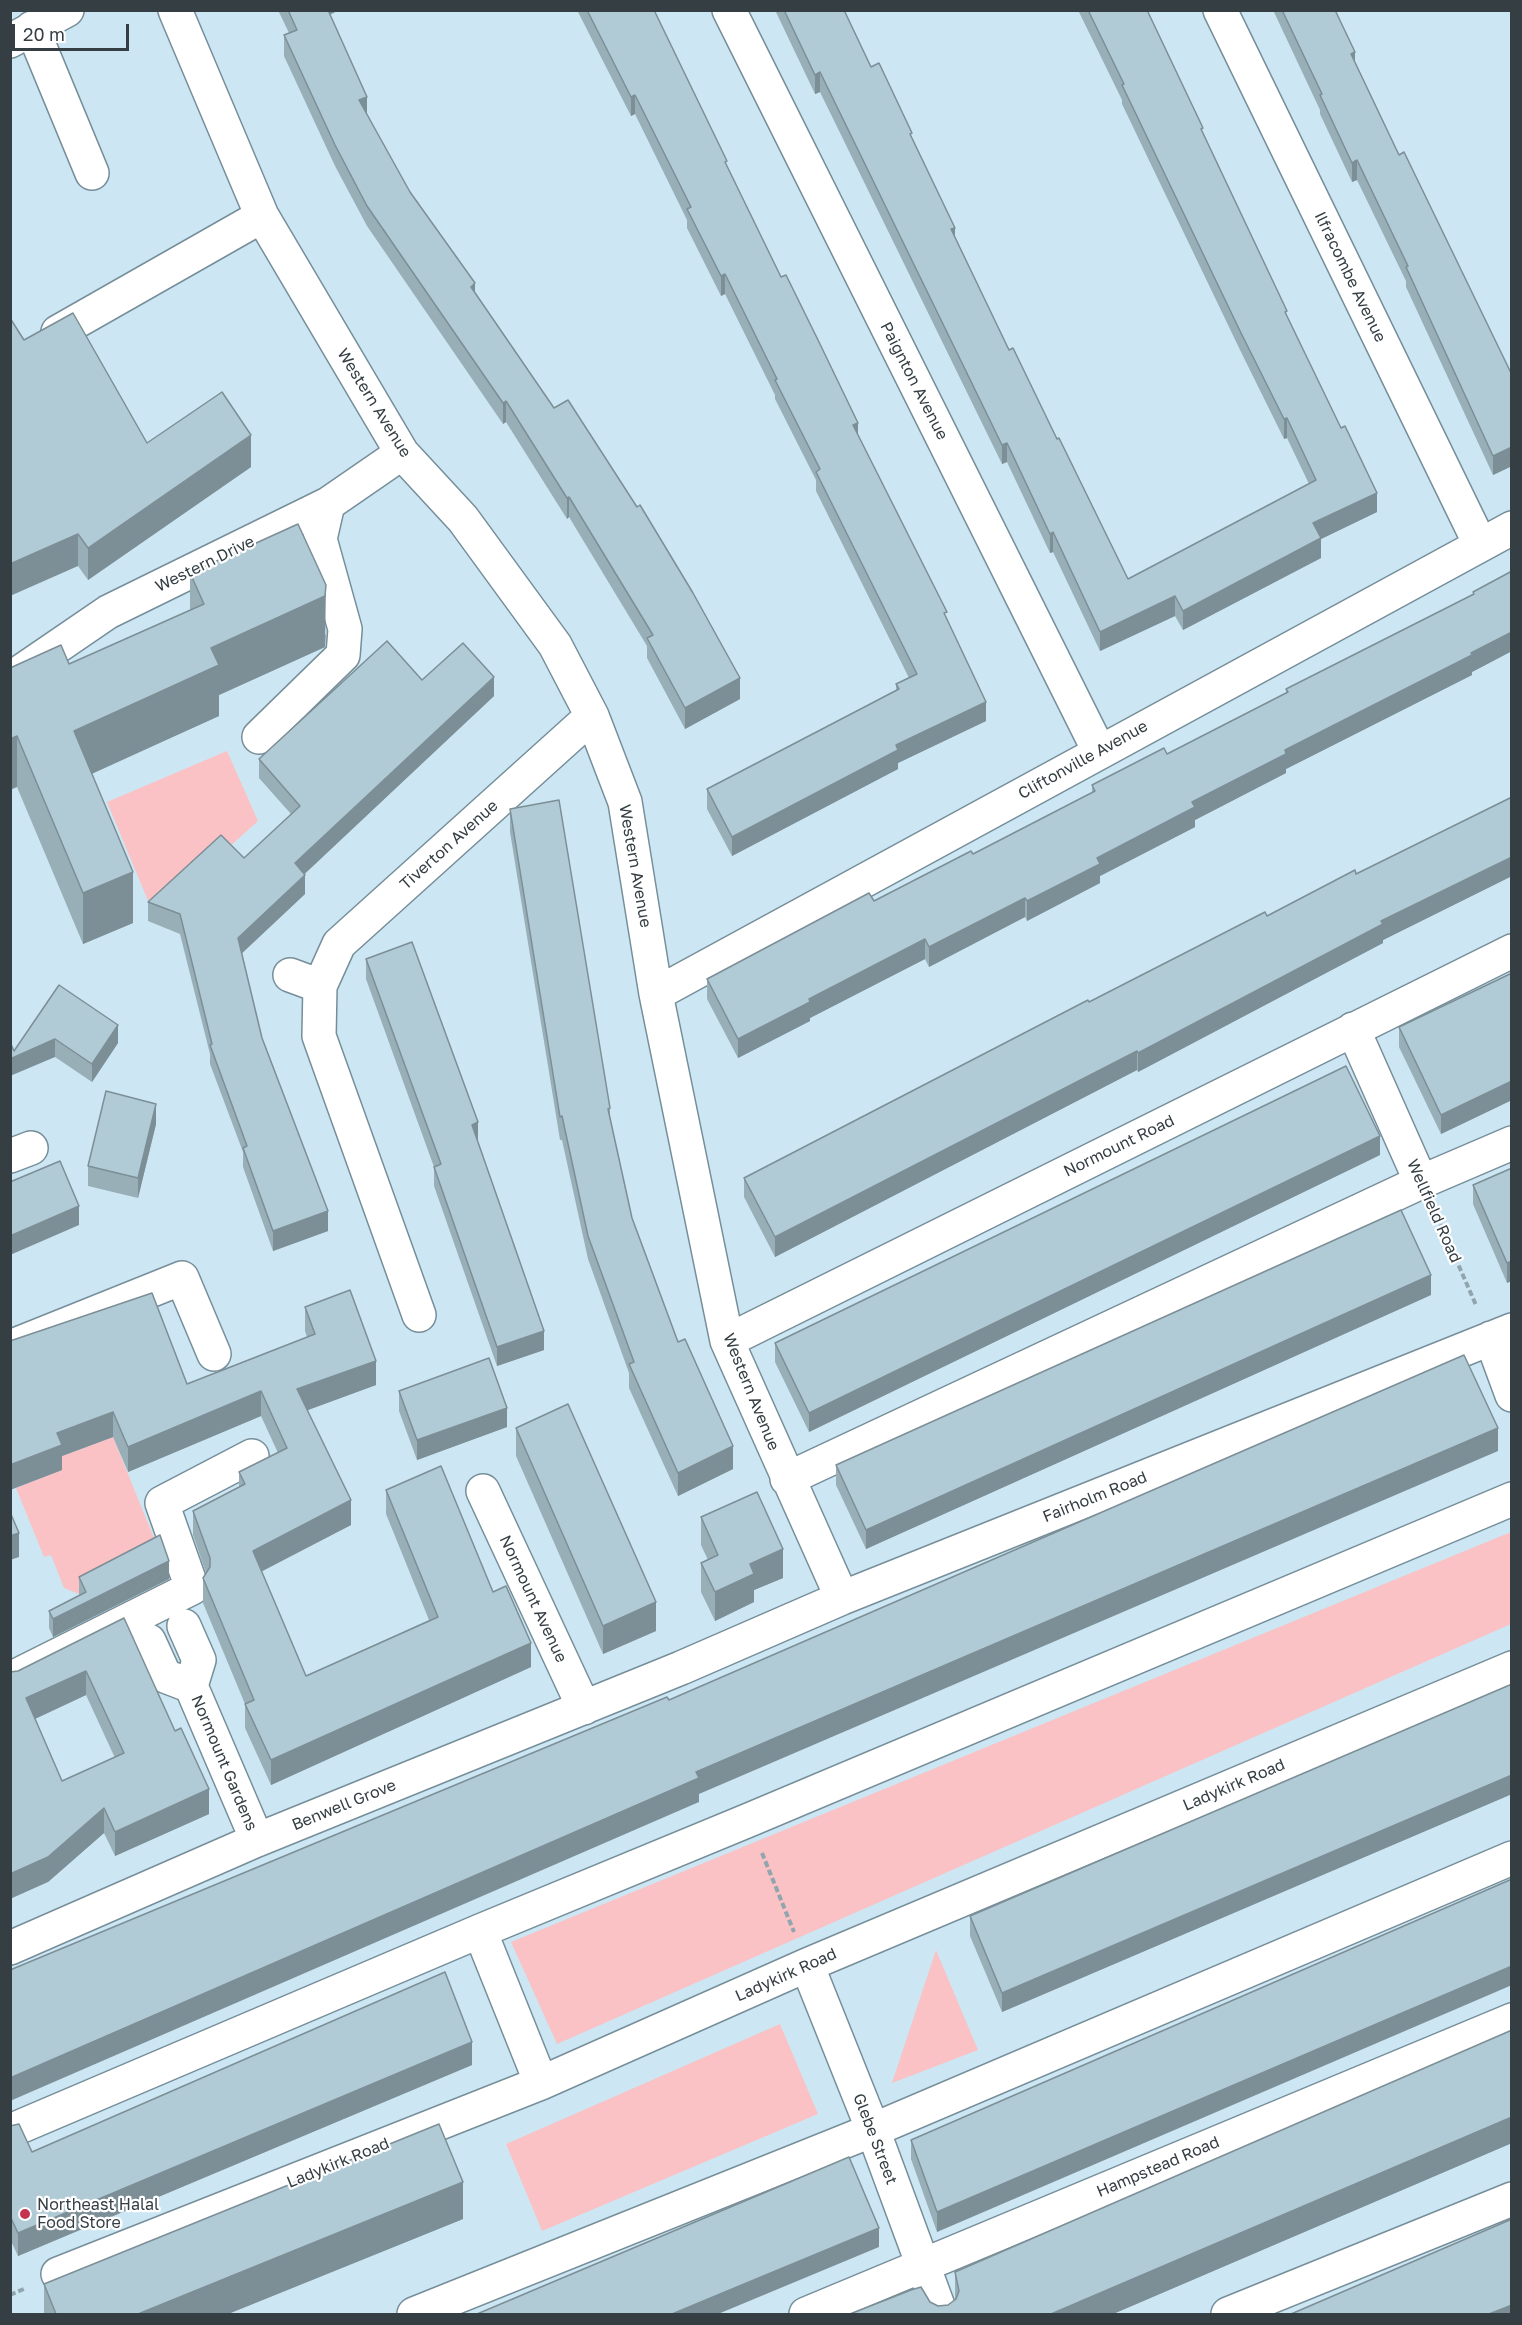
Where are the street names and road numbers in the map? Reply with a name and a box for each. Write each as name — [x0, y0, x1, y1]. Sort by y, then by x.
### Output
street label: Ilfracombe Avenue — [1310, 209, 1390, 345]
street label: Paignton Avenue — [876, 319, 952, 443]
street label: Western Avenue — [333, 345, 415, 461]
street label: Western Drive — [152, 532, 258, 596]
street label: Cliftonville Avenue — [1015, 716, 1151, 804]
street label: Tiverton Avenue — [396, 796, 502, 894]
street label: Western Avenue — [615, 803, 655, 929]
street label: Normount Road — [1061, 1111, 1177, 1181]
street label: Wellfield Road — [1403, 1156, 1465, 1266]
street label: Western Avenue — [719, 1331, 783, 1453]
street label: Fairholm Road — [1040, 1467, 1150, 1527]
street label: Normount Avenue — [495, 1532, 571, 1666]
street label: Normount Gardens — [187, 1692, 261, 1834]
street label: Ladykirk Road — [1180, 1755, 1288, 1815]
street label: Benwell Grove — [289, 1775, 399, 1835]
street label: Ladykirk Road — [732, 1944, 840, 2006]
street label: Glebe Street — [849, 2091, 901, 2187]
street label: Hampstead Road — [1094, 2132, 1222, 2202]
street label: Ladykirk Road — [284, 2134, 392, 2192]

